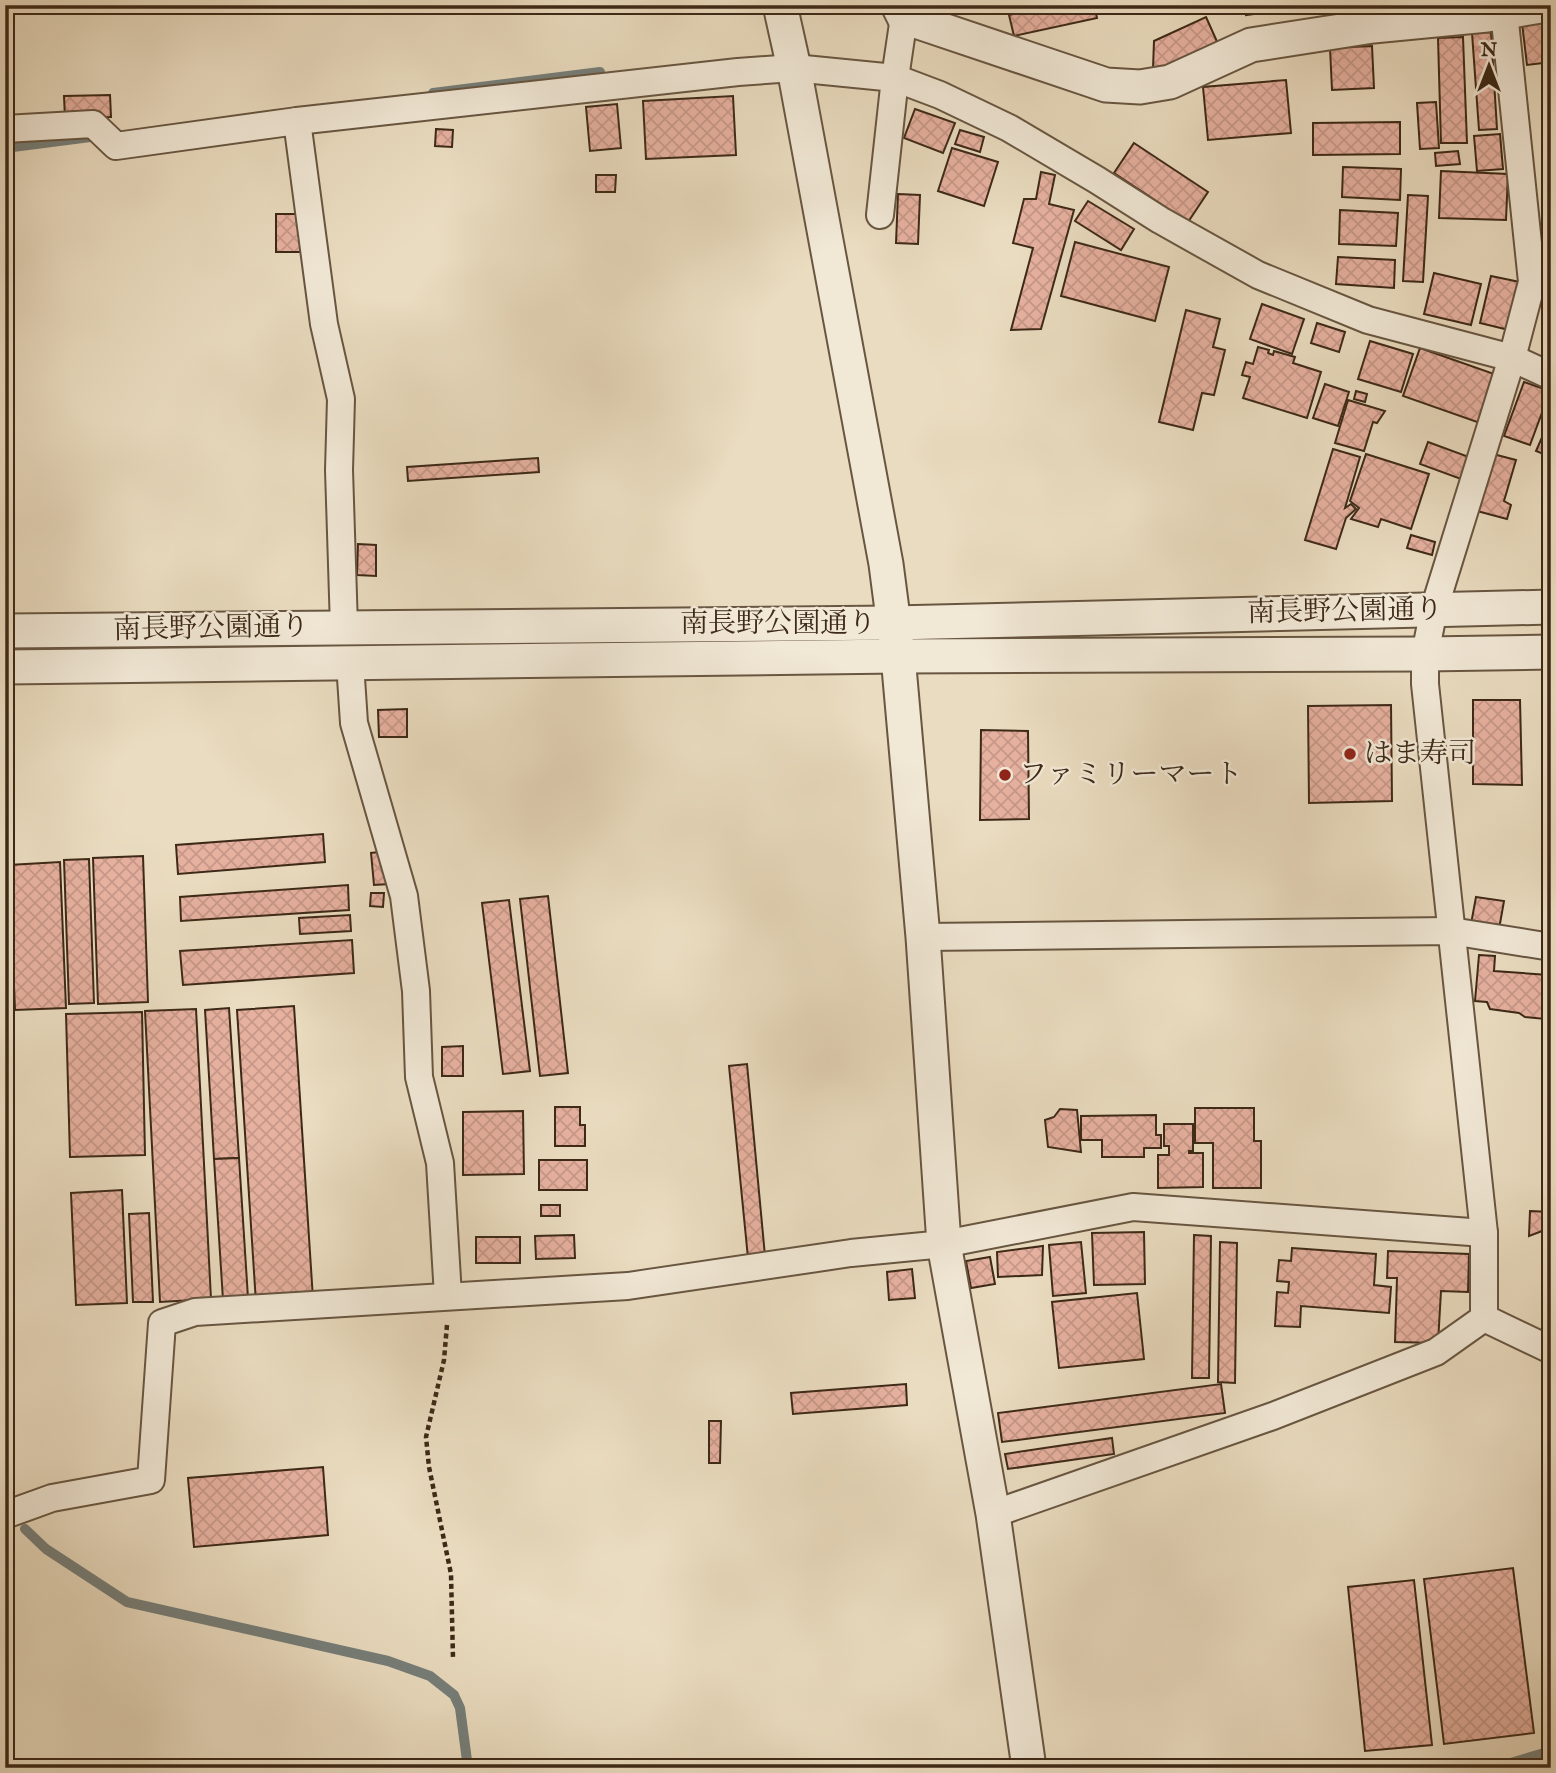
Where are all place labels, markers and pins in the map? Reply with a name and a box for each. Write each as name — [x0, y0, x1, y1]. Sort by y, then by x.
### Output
place label: はま寿司 — [1364, 737, 1476, 772]
marker: はま寿司 — [1342, 746, 1358, 762]
place label: ファミリーマート — [1019, 758, 1242, 793]
marker: ファミリーマート — [997, 767, 1013, 783]

